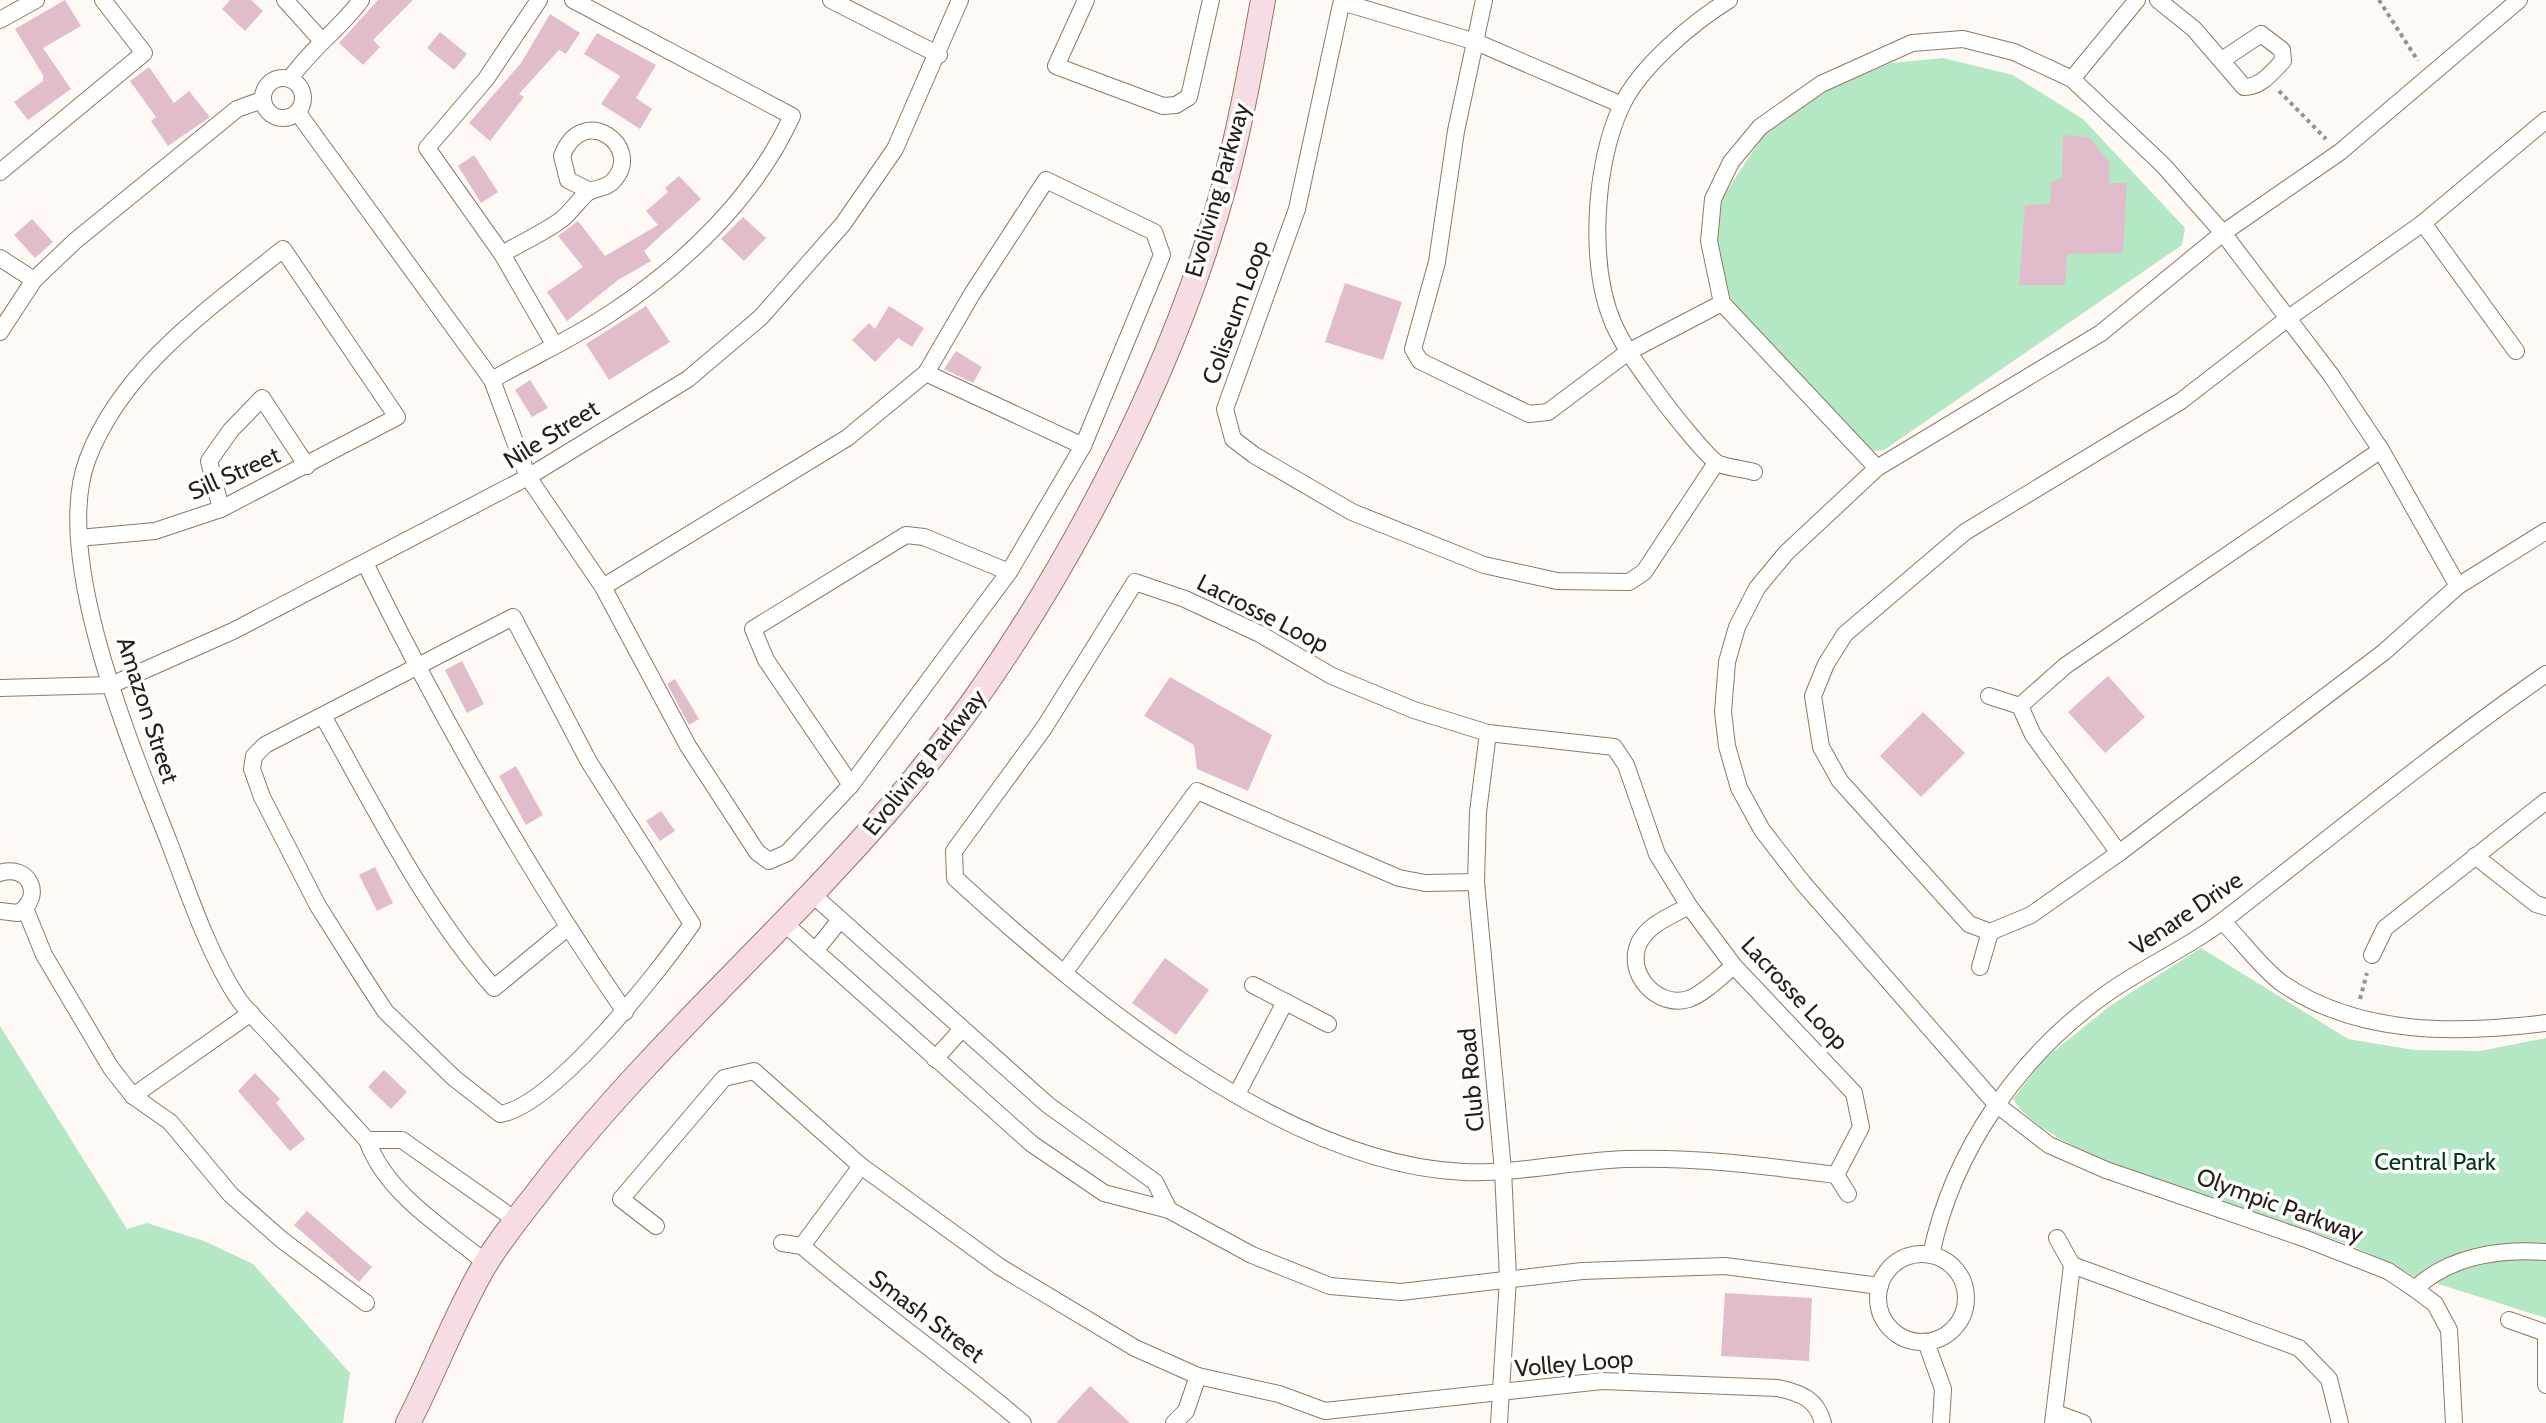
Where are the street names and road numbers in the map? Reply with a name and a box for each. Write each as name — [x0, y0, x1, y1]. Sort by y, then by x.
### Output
street label: Evoliving Parkway — [1178, 100, 1256, 280]
street label: Coliseum Loop — [1196, 236, 1274, 388]
street label: Nile Street — [498, 393, 604, 475]
street label: Sill Street — [184, 440, 284, 506]
street label: Lacrosse Loop — [1192, 567, 1334, 659]
street label: Amazon Street — [111, 633, 185, 787]
street label: Evoliving Parkway — [856, 683, 992, 841]
street label: Venare Drive — [2124, 865, 2248, 961]
street label: Lacrosse Loop — [1735, 930, 1855, 1056]
street label: Club Road — [1452, 1027, 1490, 1133]
street label: Olympic Parkway — [2193, 1161, 2367, 1249]
street label: Smash Street — [864, 1263, 990, 1369]
street label: Volley Loop — [1514, 1343, 1634, 1383]

